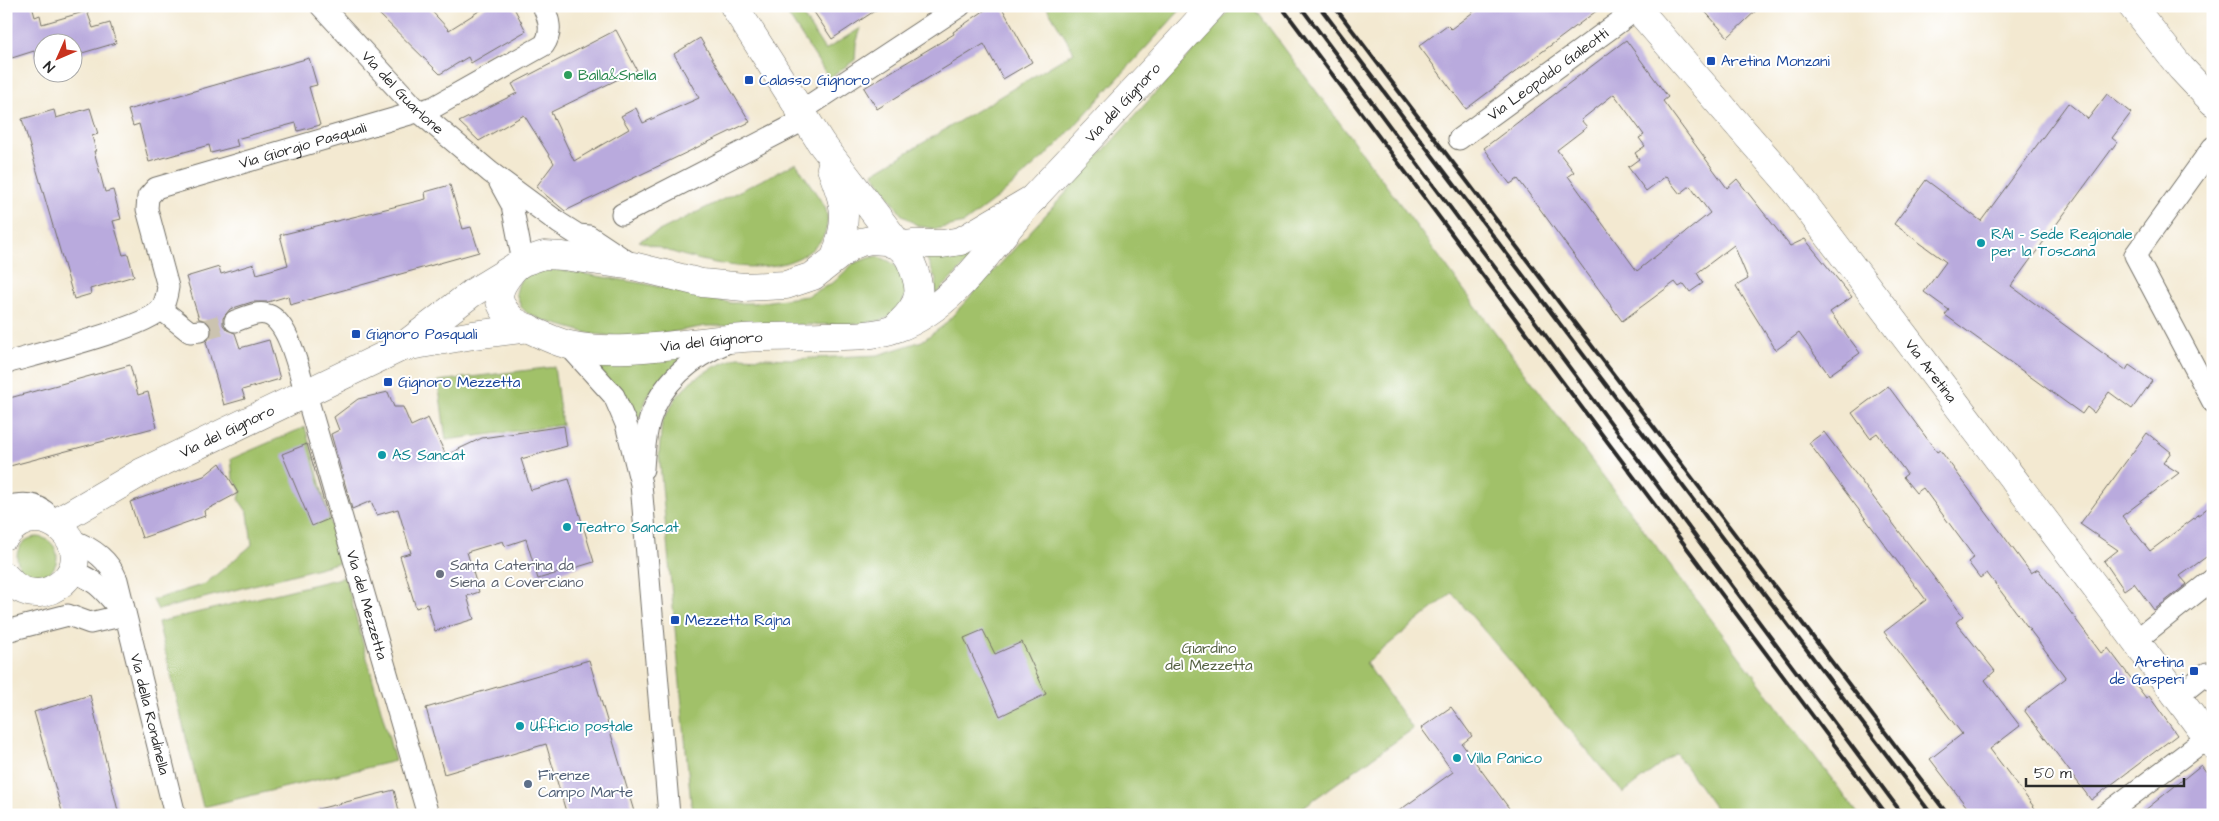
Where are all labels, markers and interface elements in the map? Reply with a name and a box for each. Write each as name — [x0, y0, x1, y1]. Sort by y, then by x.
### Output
street label: Via Leopoldo Galeotti — [1483, 23, 1613, 126]
north arrow — [32, 32, 82, 82]
street label: Via del Guarlone — [356, 46, 448, 140]
place label: Aretina Monzani — [1721, 51, 1830, 72]
marker: Aretina Monzani — [1705, 55, 1717, 67]
text: N — [39, 56, 60, 77]
street label: Via del Gignoro — [1080, 58, 1166, 148]
place label: Balla&Snella — [578, 65, 657, 86]
marker: Balla&Snella — [562, 69, 574, 81]
place label: Calasso Gignoro — [759, 70, 870, 92]
marker: Calasso Gignoro — [743, 74, 755, 86]
street label: Via Giorgio Pasquali — [237, 117, 370, 174]
place label: RAI - Sede Regionale per la Toscana — [1991, 224, 2133, 262]
marker: RAI - Sede Regionale per la Toscana — [1975, 237, 1987, 249]
place label: Gignoro Pasquali — [366, 324, 478, 346]
street label: Via del Gignoro — [659, 327, 763, 357]
marker: Gignoro Pasquali — [350, 328, 362, 340]
street label: Via Aretina — [1900, 335, 1962, 408]
place label: Gignoro Mezzetta — [398, 372, 521, 394]
marker: Gignoro Mezzetta — [382, 376, 394, 388]
street label: Via del Gignoro — [176, 400, 278, 463]
place label: AS Sancat — [392, 445, 465, 466]
marker: AS Sancat — [376, 449, 388, 461]
place label: Teatro Sancat — [577, 517, 679, 538]
marker: Teatro Sancat — [561, 521, 573, 533]
street label: Via del Mezzetta — [341, 548, 393, 663]
place label: Santa Caterina da Siena a Coverciano — [450, 555, 584, 593]
marker: Santa Caterina da Siena a Coverciano — [434, 568, 446, 580]
place label: Mezzetta Rajna — [685, 610, 791, 631]
marker: Mezzetta Rajna — [669, 614, 681, 626]
park label: Giardino del Mezzetta — [1165, 638, 1253, 676]
street label: Via della Rondinella — [125, 652, 175, 777]
place label: Aretina de Gasperi — [2110, 652, 2185, 690]
marker: Aretina de Gasperi — [2188, 665, 2200, 677]
place label: Ufficio postale — [530, 716, 633, 737]
marker: Ufficio postale — [514, 720, 526, 732]
place label: Villa Panico — [1467, 748, 1542, 769]
marker: Villa Panico — [1451, 752, 1463, 764]
scale bar — [2026, 756, 2184, 788]
text: 50 m — [2034, 763, 2072, 784]
place label: Firenze Campo Marte — [538, 765, 633, 803]
marker: Firenze Campo Marte — [522, 778, 534, 790]

